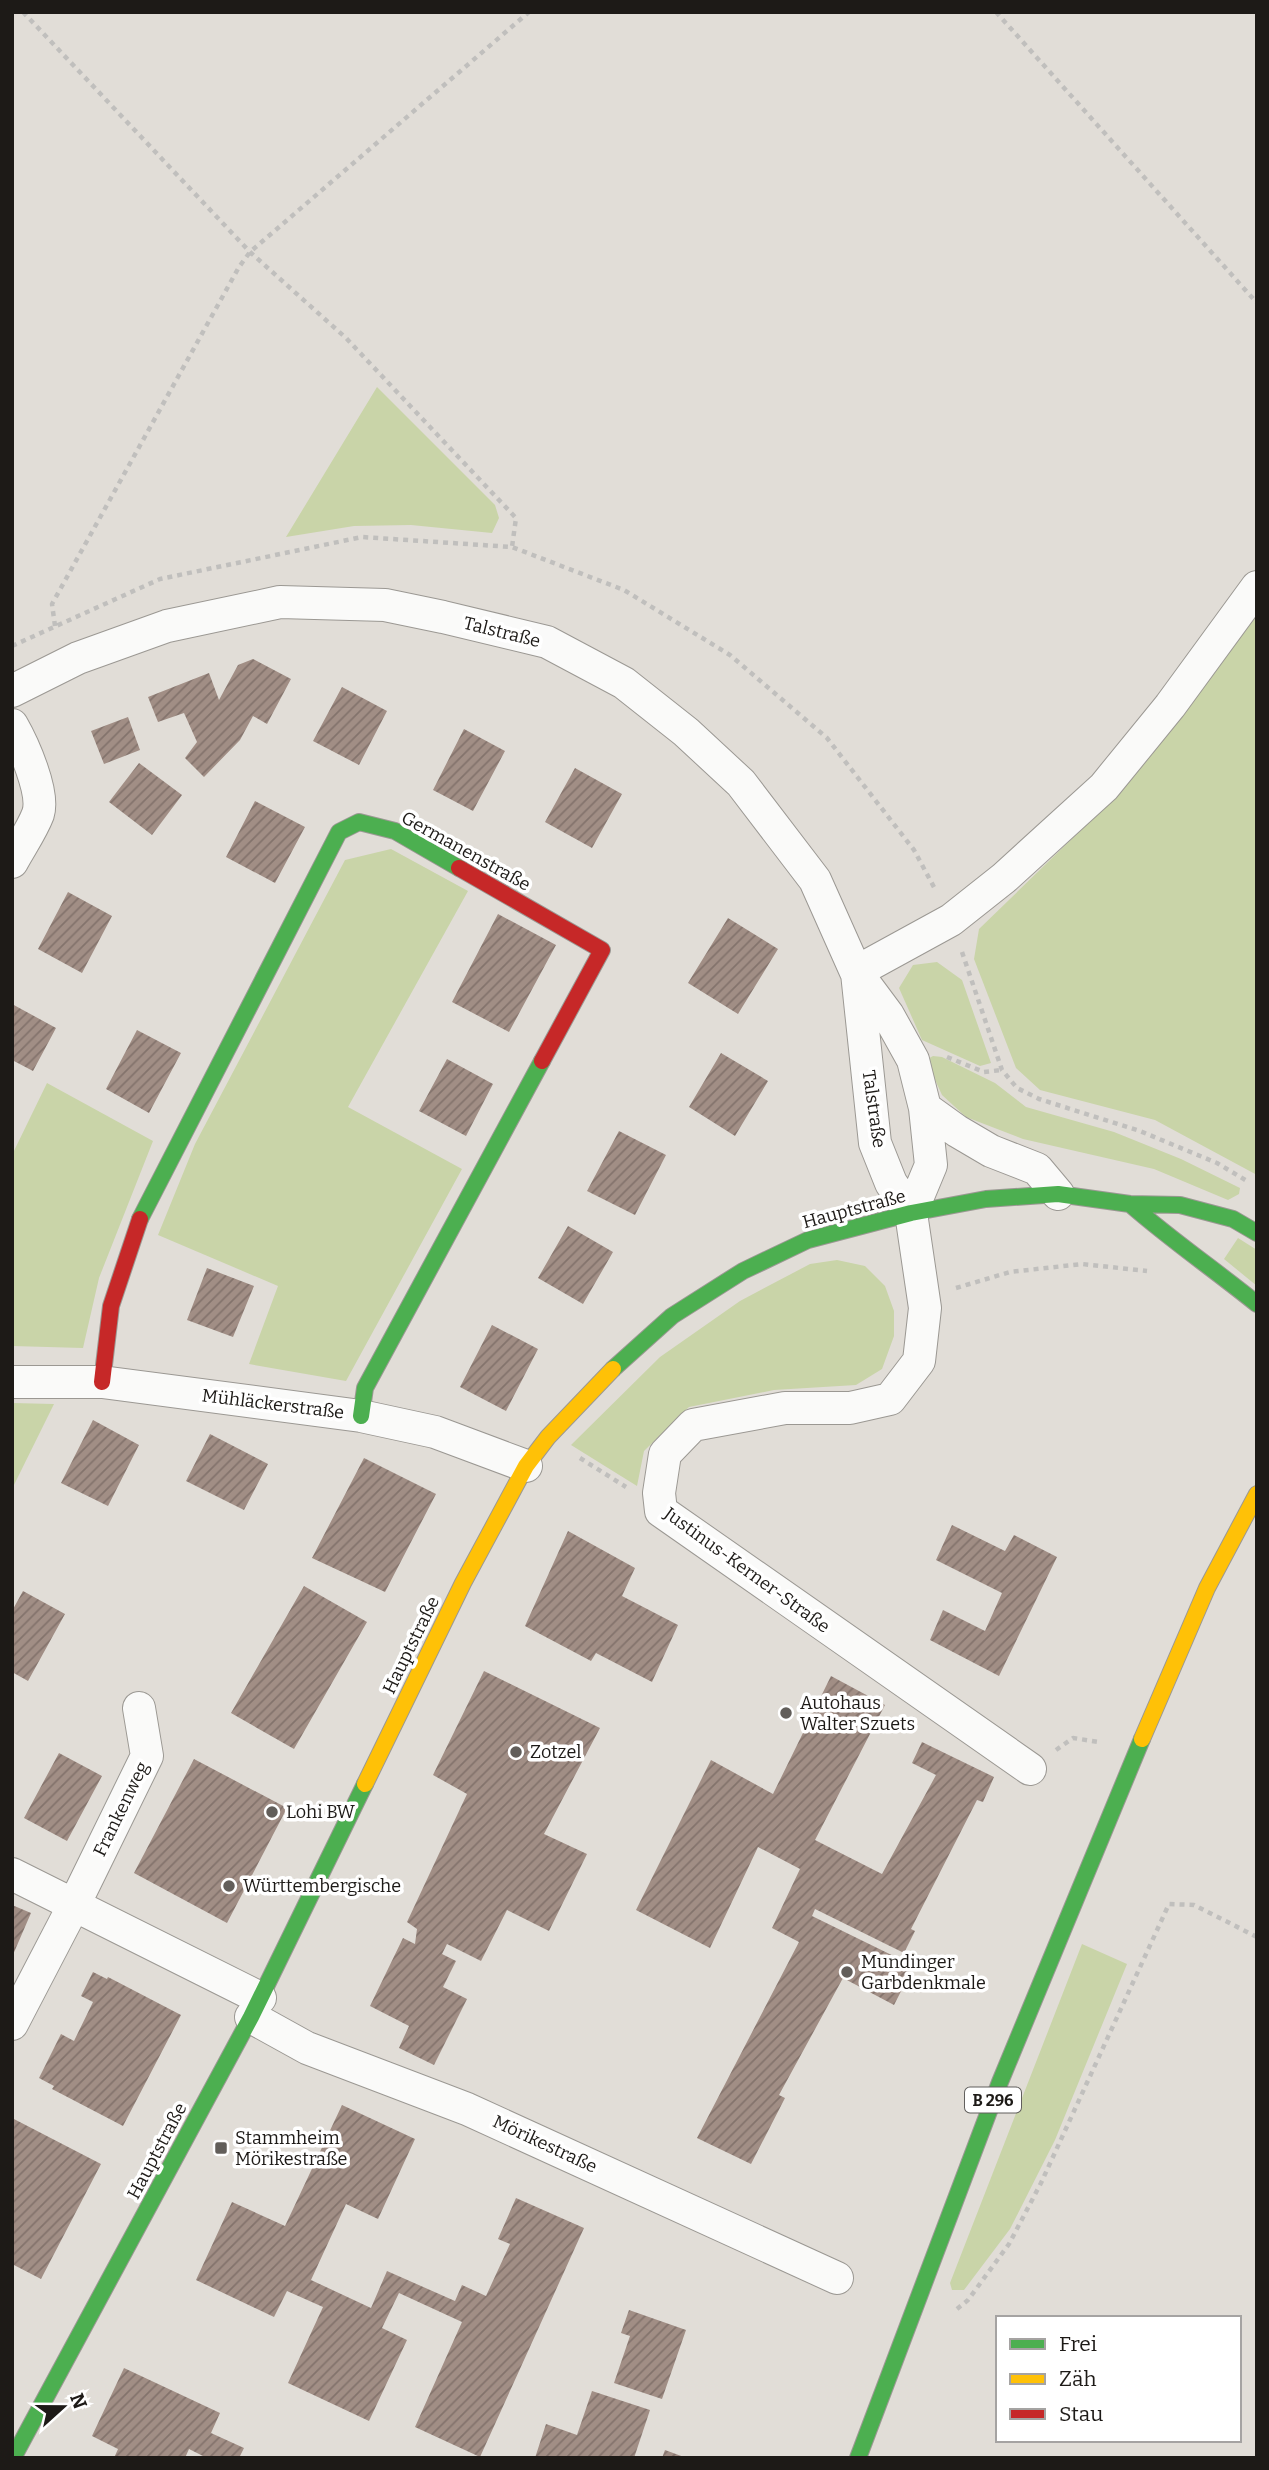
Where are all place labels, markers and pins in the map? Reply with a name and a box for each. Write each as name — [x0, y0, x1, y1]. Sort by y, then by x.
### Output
place label: Autohaus Walter Szuets — [800, 1692, 915, 1735]
marker: Autohaus Walter Szuets — [778, 1705, 794, 1721]
place label: Zotzel — [530, 1741, 581, 1763]
marker: Zotzel — [508, 1744, 524, 1760]
place label: Lohi BW — [286, 1801, 356, 1823]
marker: Lohi BW — [264, 1804, 280, 1820]
place label: Württembergische — [243, 1875, 401, 1897]
marker: Württembergische — [221, 1878, 237, 1894]
place label: Mundinger Garbdenkmale — [861, 1951, 986, 1994]
marker: Mundinger Garbdenkmale — [839, 1964, 855, 1980]
place label: Stammheim Mörikestraße — [235, 2127, 347, 2170]
marker: Stammheim Mörikestraße — [213, 2140, 229, 2156]

